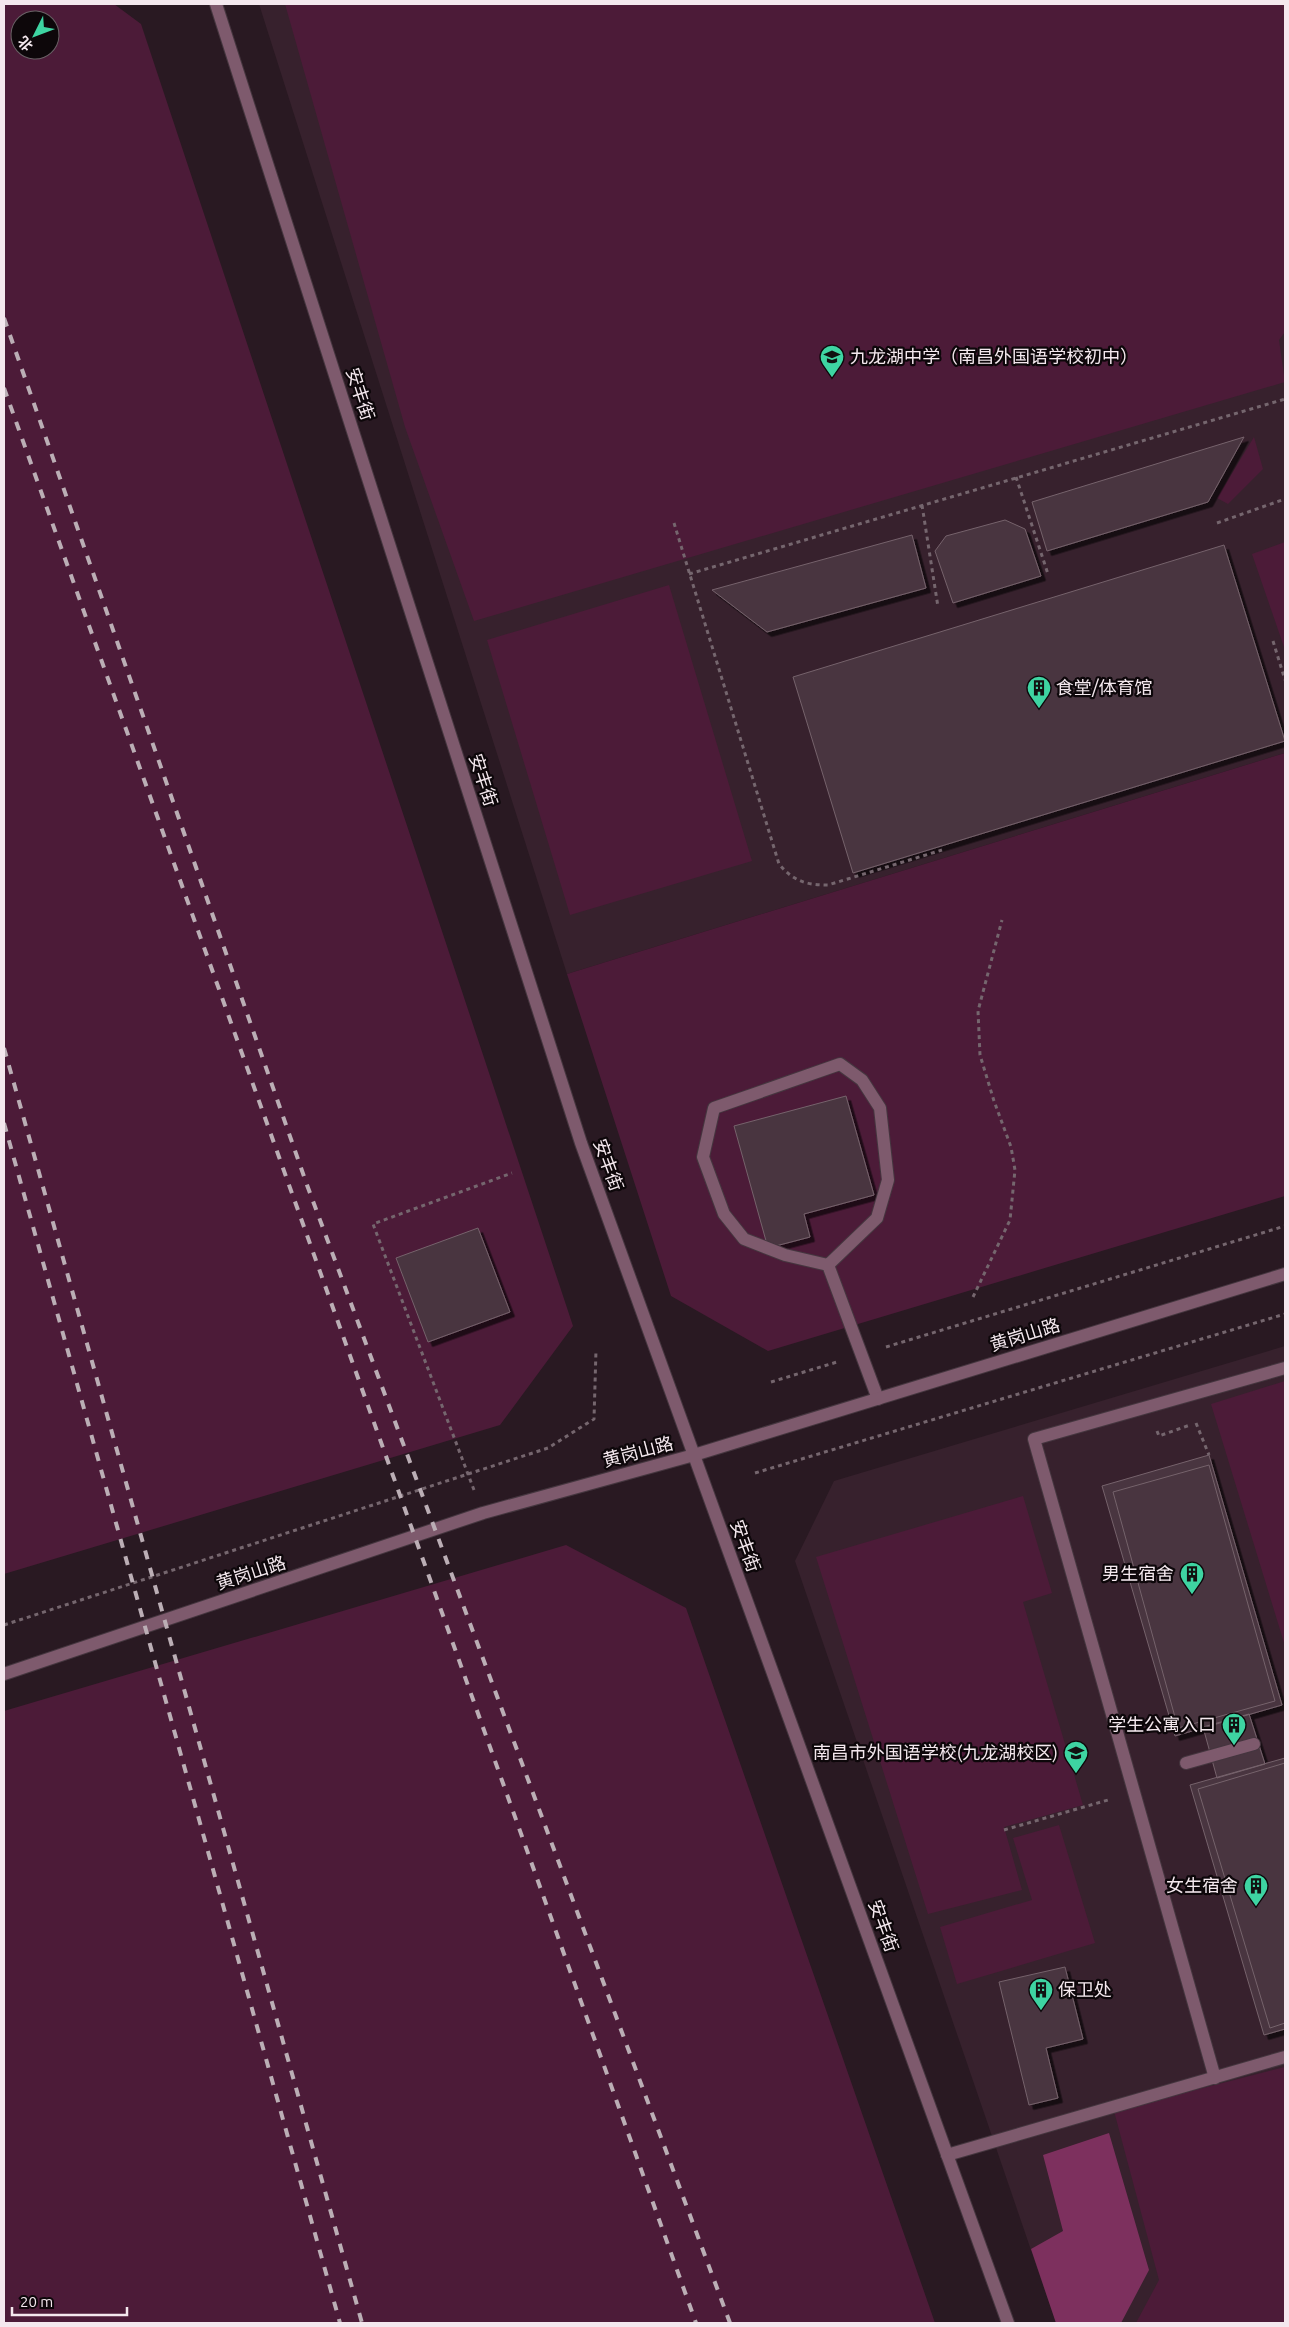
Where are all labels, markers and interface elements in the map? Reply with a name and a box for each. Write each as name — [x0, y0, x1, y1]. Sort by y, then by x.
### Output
north arrow — [10, 10, 60, 60]
text: 北 — [15, 33, 36, 54]
school or university icon: 九龙湖中学（南昌外国语学校初中） — [819, 344, 845, 378]
place label: 九龙湖中学（南昌外国语学校初中） — [850, 346, 1138, 366]
street label: 安丰街 — [343, 365, 379, 422]
building icon: 食堂/体育馆 — [1026, 675, 1052, 709]
place label: 食堂/体育馆 — [1056, 677, 1153, 697]
street label: 安丰街 — [466, 751, 502, 808]
street label: 安丰街 — [590, 1136, 628, 1193]
street label: 黄岗山路 — [987, 1314, 1062, 1354]
street label: 黄岗山路 — [600, 1432, 675, 1470]
street label: 安丰街 — [727, 1517, 765, 1574]
street label: 黄岗山路 — [213, 1551, 288, 1593]
building icon: 男生宿舍 — [1179, 1561, 1205, 1595]
place label: 男生宿舍 — [1102, 1563, 1174, 1583]
building icon: 学生公寓入口 — [1221, 1712, 1247, 1746]
place label: 学生公寓入口 — [1108, 1714, 1216, 1734]
school or university icon: 南昌市外国语学校(九龙湖校区) — [1063, 1740, 1089, 1774]
place label: 南昌市外国语学校(九龙湖校区) — [813, 1742, 1058, 1763]
building icon: 女生宿舍 — [1243, 1873, 1269, 1907]
place label: 女生宿舍 — [1166, 1875, 1238, 1895]
street label: 安丰街 — [865, 1897, 903, 1954]
building icon: 保卫处 — [1028, 1977, 1054, 2011]
place label: 保卫处 — [1058, 1979, 1112, 1999]
scale bar — [12, 2284, 128, 2316]
text: 20 m — [20, 2293, 53, 2310]

